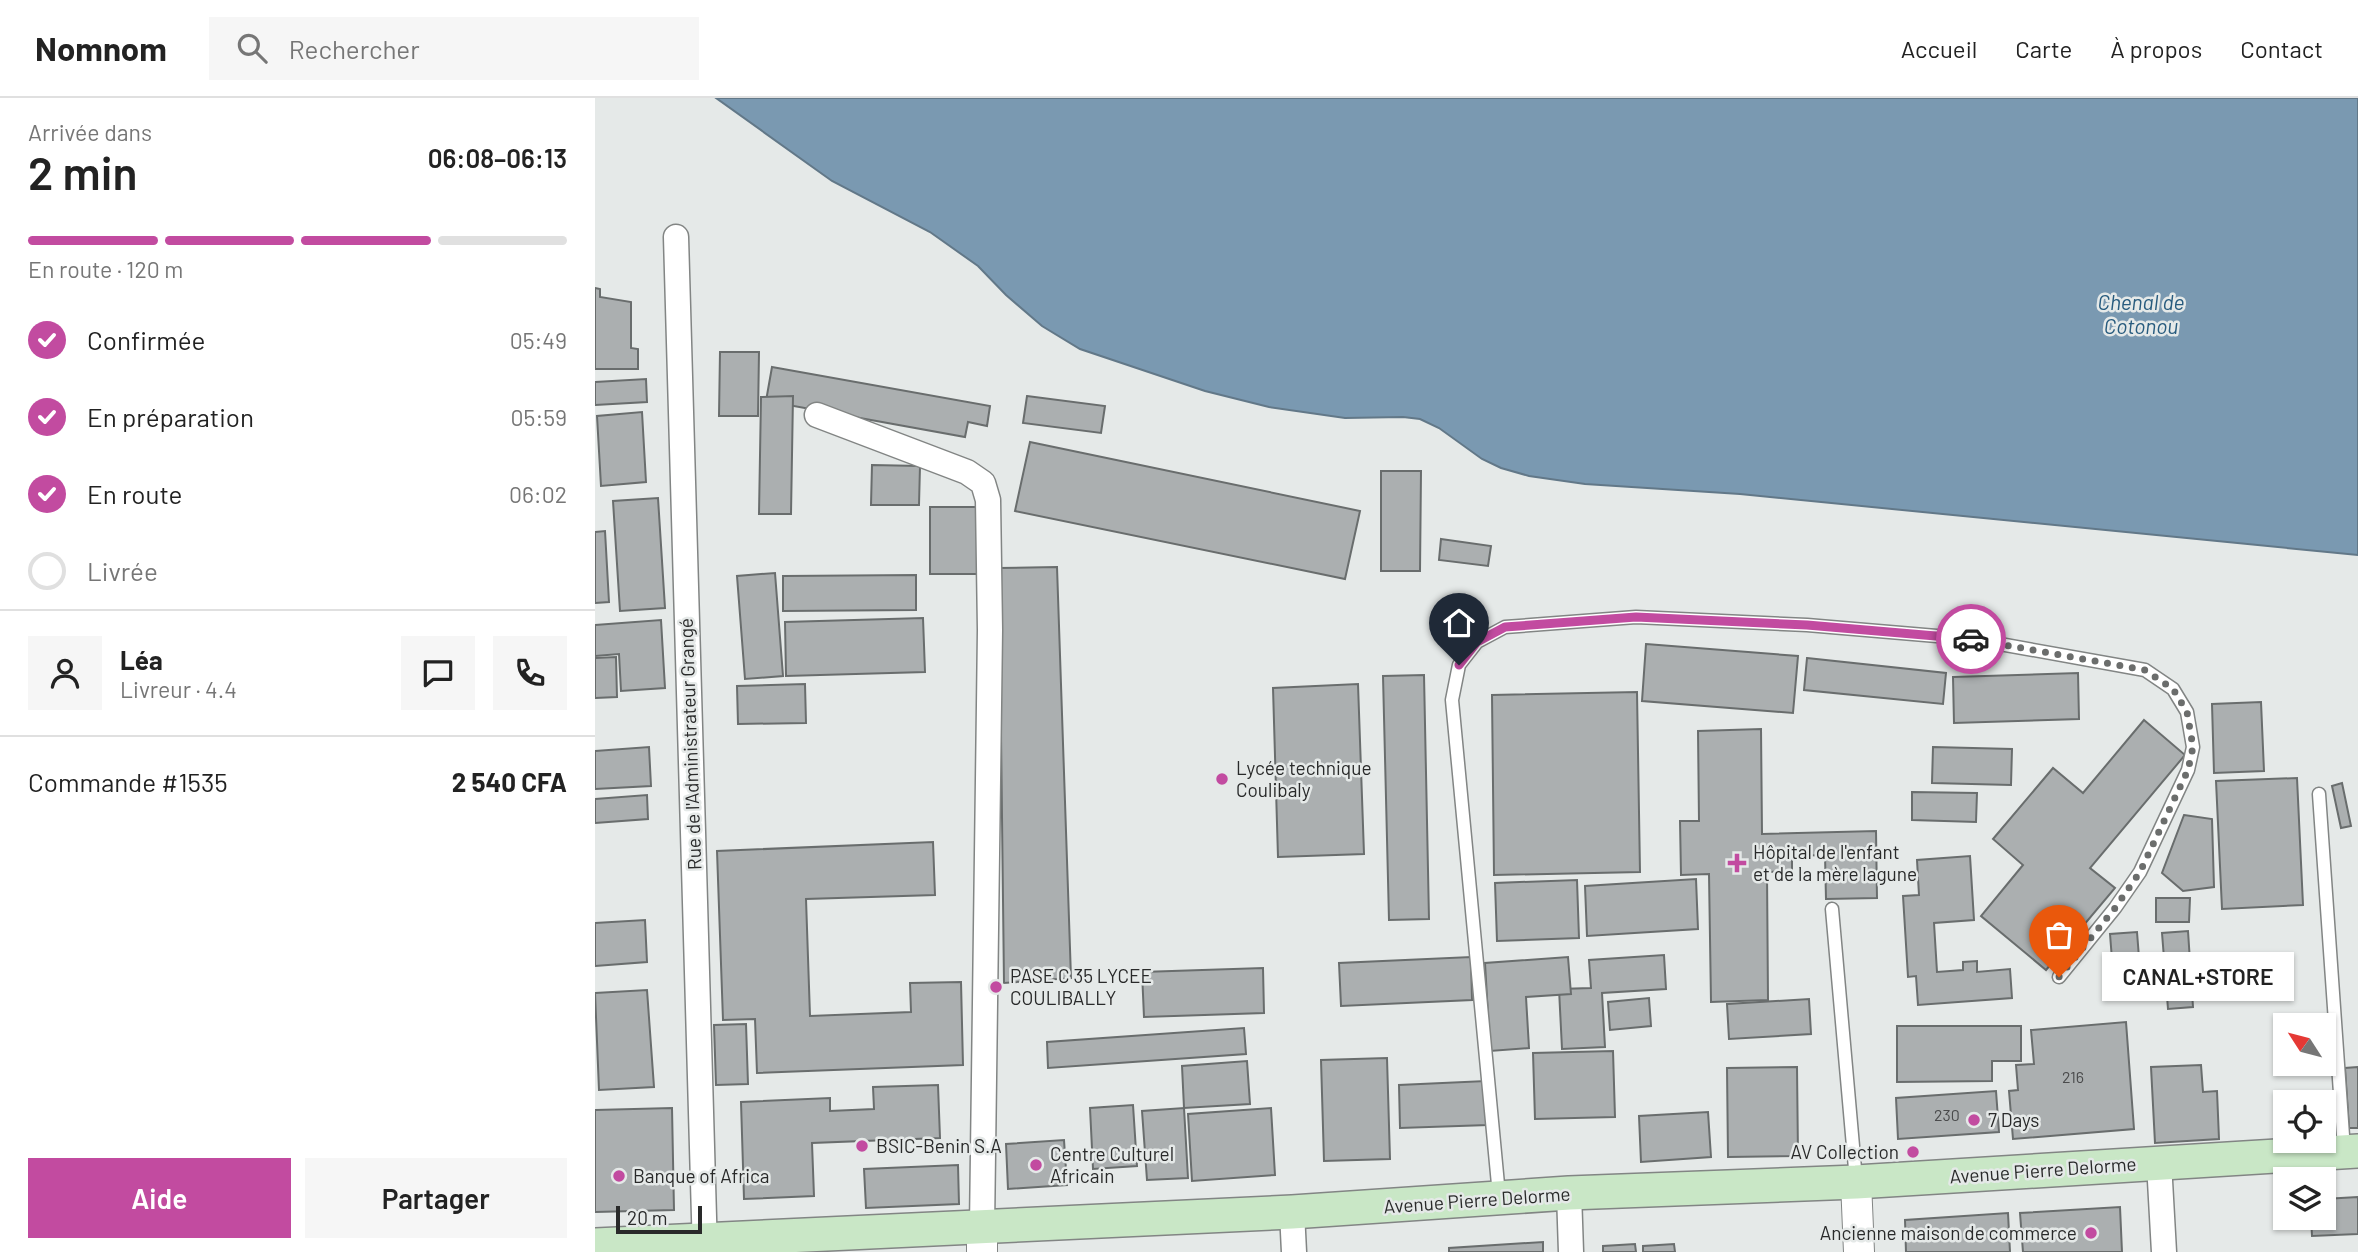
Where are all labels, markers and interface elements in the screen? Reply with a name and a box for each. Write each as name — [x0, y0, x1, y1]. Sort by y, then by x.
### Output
search box — [209, 17, 699, 80]
text: Nomnom — [35, 28, 167, 68]
icon: search — [233, 29, 271, 67]
text: Rechercher — [289, 33, 420, 64]
text: Accueil — [1901, 34, 1977, 63]
text: Carte — [2015, 34, 2072, 63]
text: À propos — [2110, 34, 2202, 63]
text: Contact — [2240, 34, 2323, 63]
text: Arrivée dans — [28, 118, 152, 146]
text: 06:08–06:13 — [428, 142, 567, 173]
text: 2 min — [28, 144, 137, 199]
text: En route · 120 m — [28, 255, 183, 283]
water label: Chenal de Cotonou — [2098, 289, 2184, 338]
icon: check — [28, 321, 66, 359]
text: Confirmée — [87, 324, 205, 355]
text: 05:49 — [510, 326, 567, 354]
icon: check — [28, 398, 66, 436]
text: En préparation — [87, 401, 254, 432]
text: 05:59 — [511, 403, 567, 431]
icon: check — [28, 475, 66, 513]
text: En route — [87, 478, 182, 509]
text: 06:02 — [509, 480, 567, 508]
text: Livrée — [87, 555, 158, 586]
pin — [1429, 593, 1489, 665]
icon: home — [1440, 604, 1478, 642]
courier — [1936, 604, 2006, 674]
street label: Rue de l'Administrateur Grangé — [674, 618, 705, 870]
icon: car — [1952, 620, 1990, 658]
button: person — [28, 636, 102, 710]
button: chat — [401, 636, 475, 710]
button: phone — [493, 636, 567, 710]
text: Léa — [120, 644, 163, 675]
text: Livreur · 4.4 — [120, 675, 237, 703]
place label: Lycée technique Coulibaly — [1236, 756, 1372, 801]
text: Commande #1535 — [28, 766, 228, 797]
text: 2 540 CFA — [452, 766, 567, 797]
marker: Lycée technique Coulibaly — [1214, 771, 1230, 787]
place label: Hôpital de l'enfant et de la mère lagune — [1753, 840, 1917, 885]
marker: Hôpital de l'enfant et de la mère lagune — [1727, 853, 1747, 873]
pin — [2029, 905, 2089, 977]
icon: bag — [2040, 916, 2078, 954]
callout: CANAL+STORE — [2101, 952, 2293, 1001]
text: CANAL+STORE — [2122, 962, 2274, 990]
place label: PASE C 35 LYCEE COULIBALLY — [1010, 964, 1152, 1009]
marker: PASE C 35 LYCEE COULIBALLY — [988, 979, 1004, 995]
north arrow — [2273, 1013, 2336, 1076]
map controls — [2273, 1013, 2336, 1230]
house number: 216 — [2062, 1067, 2084, 1086]
button: locate — [2273, 1090, 2336, 1153]
house number: 230 — [1934, 1105, 1960, 1124]
place label: 7 Days — [1988, 1108, 2039, 1131]
marker: 7 Days — [1966, 1112, 1982, 1128]
place label: BSIC-Benin S.A — [876, 1134, 1002, 1157]
marker: BSIC-Benin S.A — [854, 1138, 870, 1154]
place label: AV Collection — [1790, 1140, 1899, 1163]
place label: Centre Culturel Africain — [1050, 1142, 1174, 1187]
marker: AV Collection — [1905, 1144, 1921, 1160]
street label: Avenue Pierre Delorme — [1949, 1151, 2137, 1188]
marker: Centre Culturel Africain — [1028, 1157, 1044, 1173]
button: Aide — [28, 1158, 291, 1238]
button: Partager — [305, 1158, 567, 1238]
place label: Banque of Africa — [633, 1164, 770, 1187]
button: layers — [2273, 1167, 2336, 1230]
marker: Banque of Africa — [611, 1168, 627, 1184]
street label: Avenue Pierre Delorme — [1383, 1181, 1571, 1218]
scale bar — [616, 1203, 702, 1235]
text: 20 m — [627, 1206, 667, 1229]
place label: Ancienne maison de commerce — [1820, 1221, 2077, 1244]
marker: Ancienne maison de commerce — [2083, 1225, 2099, 1241]

